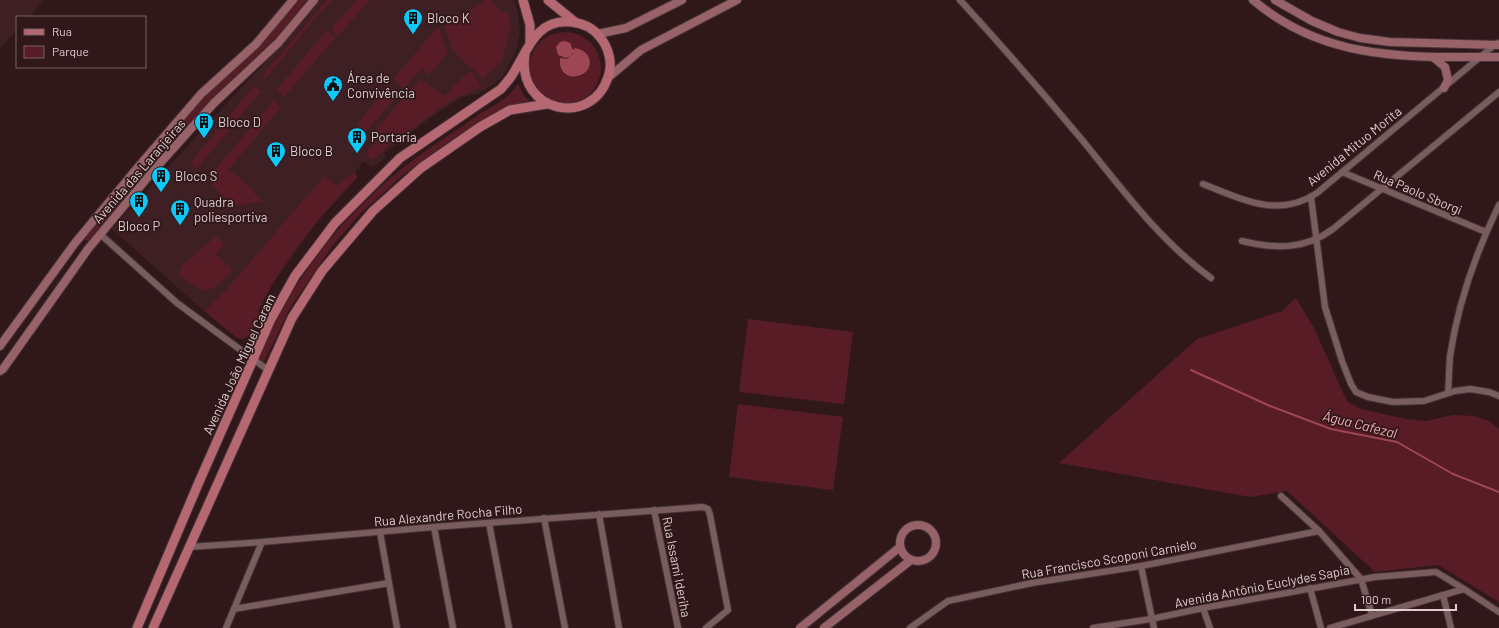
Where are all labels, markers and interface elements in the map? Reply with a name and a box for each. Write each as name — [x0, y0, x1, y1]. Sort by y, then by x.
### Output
building icon: Bloco K — [402, 7, 424, 35]
place label: Bloco K — [427, 10, 470, 26]
legend — [16, 16, 146, 68]
text: Rua — [52, 24, 72, 38]
text: Parque — [52, 44, 89, 58]
place label: Área de Convivência — [347, 70, 415, 101]
public building icon: Área de Convivência — [322, 74, 344, 102]
street label: Avenida Mituo Morita — [1304, 103, 1404, 189]
building icon: Bloco D — [193, 111, 215, 139]
place label: Bloco D — [218, 114, 261, 130]
street label: Avenida das Laranjeiras — [89, 116, 189, 226]
building icon: Portaria — [346, 126, 368, 154]
place label: Portaria — [371, 129, 417, 145]
building icon: Bloco B — [265, 140, 287, 168]
place label: Bloco B — [290, 143, 333, 159]
building icon: Bloco S — [150, 165, 172, 193]
street label: Rua Paolo Sborgi — [1371, 166, 1465, 218]
place label: Bloco S — [175, 168, 217, 184]
building icon: Bloco P — [128, 190, 150, 218]
place label: Quadra poliesportiva — [194, 194, 267, 225]
building icon: Quadra poliesportiva — [169, 198, 191, 226]
place label: Bloco P — [118, 218, 160, 234]
street label: Avenida João Miguel Caram — [199, 291, 279, 437]
water label: Água Cafezal — [1321, 407, 1399, 441]
street label: Rua Alexandre Rocha Filho — [373, 501, 523, 529]
street label: Rua Issami Ideriha — [659, 515, 695, 619]
street label: Rua Francisco Scoponi Carnielo — [1020, 536, 1198, 582]
street label: Avenida Antônio Euclydes Sapia — [1173, 561, 1351, 611]
scale bar — [1355, 586, 1456, 612]
text: 100 m — [1361, 592, 1391, 606]

